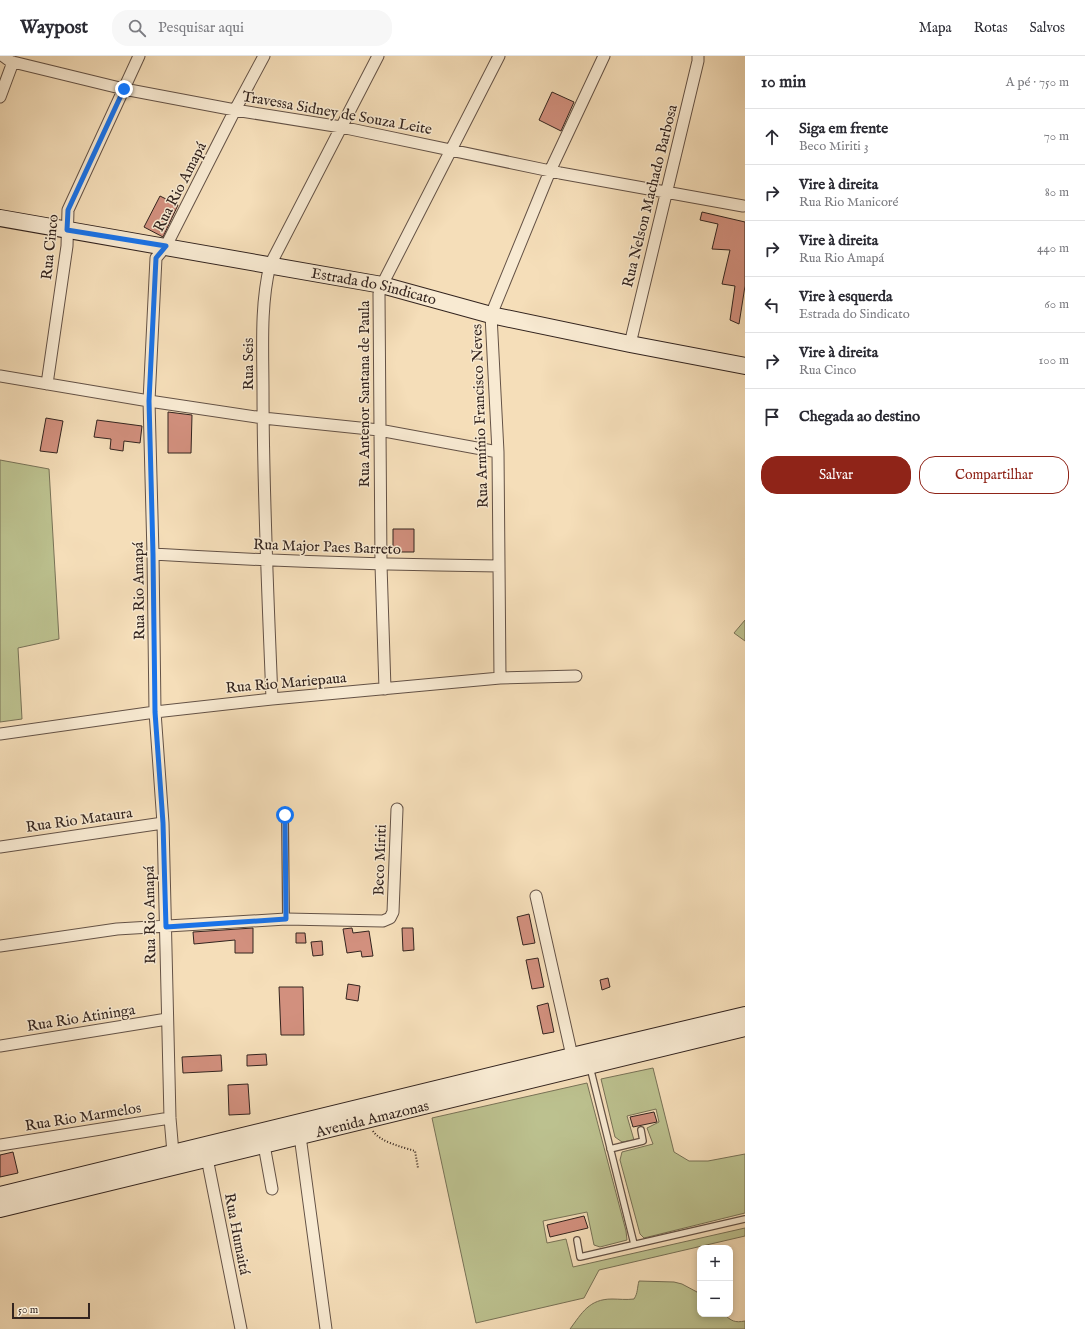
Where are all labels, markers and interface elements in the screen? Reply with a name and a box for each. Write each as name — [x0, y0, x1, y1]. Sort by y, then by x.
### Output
search box — [112, 10, 392, 46]
text: Waypost — [20, 16, 88, 40]
icon: search — [126, 17, 148, 39]
text: Pesquisar aqui — [158, 18, 244, 37]
text: Mapa — [919, 19, 952, 37]
text: Rotas — [974, 19, 1008, 37]
text: Salvos — [1030, 19, 1065, 37]
text: 10 min — [761, 72, 806, 93]
text: A pé · 750 m — [1006, 74, 1069, 91]
route end — [115, 80, 133, 98]
street label: Travessa Sidney de Souza Leite — [241, 87, 434, 139]
street label: Rua Nelson Machado Barbosa — [618, 102, 682, 289]
text: Siga em frente — [799, 119, 888, 138]
icon: ahead — [761, 126, 783, 148]
text: 70 m — [1044, 128, 1069, 145]
street label: Rua Rio Amapá — [149, 138, 211, 235]
text: Beco Miriti 3 — [799, 138, 869, 155]
text: Vire à direita — [799, 175, 878, 194]
icon: right — [761, 182, 783, 204]
text: 80 m — [1045, 184, 1069, 201]
text: Rua Rio Manicoré — [799, 194, 899, 211]
street label: Rua Cinco — [37, 213, 63, 281]
text: Vire à direita — [799, 231, 878, 250]
icon: right — [761, 238, 783, 260]
text: 440 m — [1037, 240, 1069, 257]
text: Rua Rio Amapá — [799, 250, 884, 267]
street label: Estrada do Sindicato — [310, 263, 439, 309]
text: Vire à esquerda — [799, 287, 892, 306]
icon: left — [761, 294, 783, 316]
text: 60 m — [1044, 296, 1069, 313]
street label: Rua Antenor Santana de Paula — [355, 300, 374, 487]
text: Estrada do Sindicato — [799, 306, 910, 323]
street label: Rua Armínio Francisco Neves — [467, 323, 493, 509]
street label: Rua Seis — [239, 338, 258, 390]
text: Vire à direita — [799, 343, 878, 362]
icon: right — [761, 350, 783, 372]
text: 100 m — [1039, 352, 1069, 369]
text: Rua Cinco — [799, 362, 856, 379]
icon: arrive — [761, 406, 783, 428]
text: Chegada ao destino — [799, 407, 920, 426]
button: Salvar — [761, 456, 911, 494]
button: Compartilhar — [919, 456, 1069, 494]
street label: Rua Major Paes Barreto — [253, 535, 401, 559]
street label: Rua Rio Amapá — [129, 541, 149, 640]
street label: Rua Rio Mariepaua — [225, 668, 348, 698]
street label: Rua Rio Mataura — [24, 803, 134, 837]
route start — [276, 806, 294, 824]
street label: Beco Miriti — [369, 824, 391, 896]
street label: Rua Rio Amapá — [140, 865, 160, 964]
street label: Rua Rio Atininga — [25, 1000, 137, 1036]
street label: Avenida Amazonas — [313, 1096, 431, 1142]
street label: Rua Rio Marmelos — [24, 1098, 142, 1136]
street label: Rua Humaitá — [220, 1191, 254, 1277]
map controls — [697, 1245, 733, 1317]
button: + — [697, 1245, 733, 1281]
button: − — [697, 1281, 733, 1317]
scale bar — [12, 1301, 90, 1320]
text: 50 m — [18, 1303, 38, 1317]

